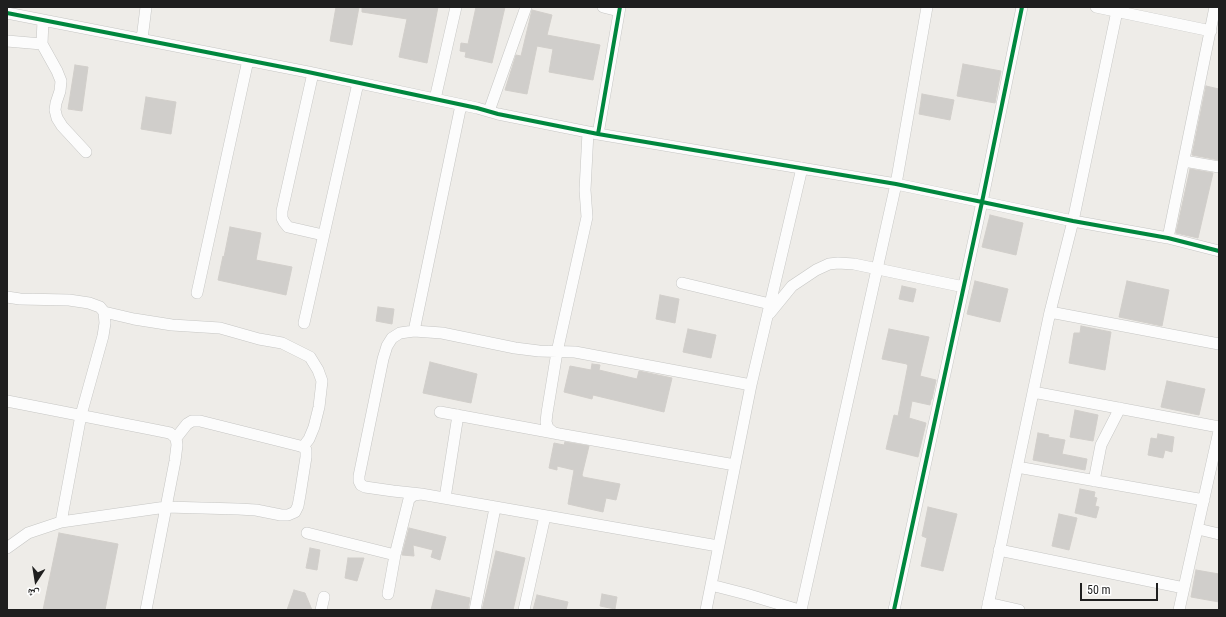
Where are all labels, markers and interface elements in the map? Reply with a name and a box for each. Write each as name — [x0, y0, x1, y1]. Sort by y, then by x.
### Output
north arrow — [16, 561, 56, 601]
scale bar — [1082, 575, 1160, 601]
text: 50 m — [1087, 583, 1111, 597]
text: ش — [26, 586, 40, 601]

